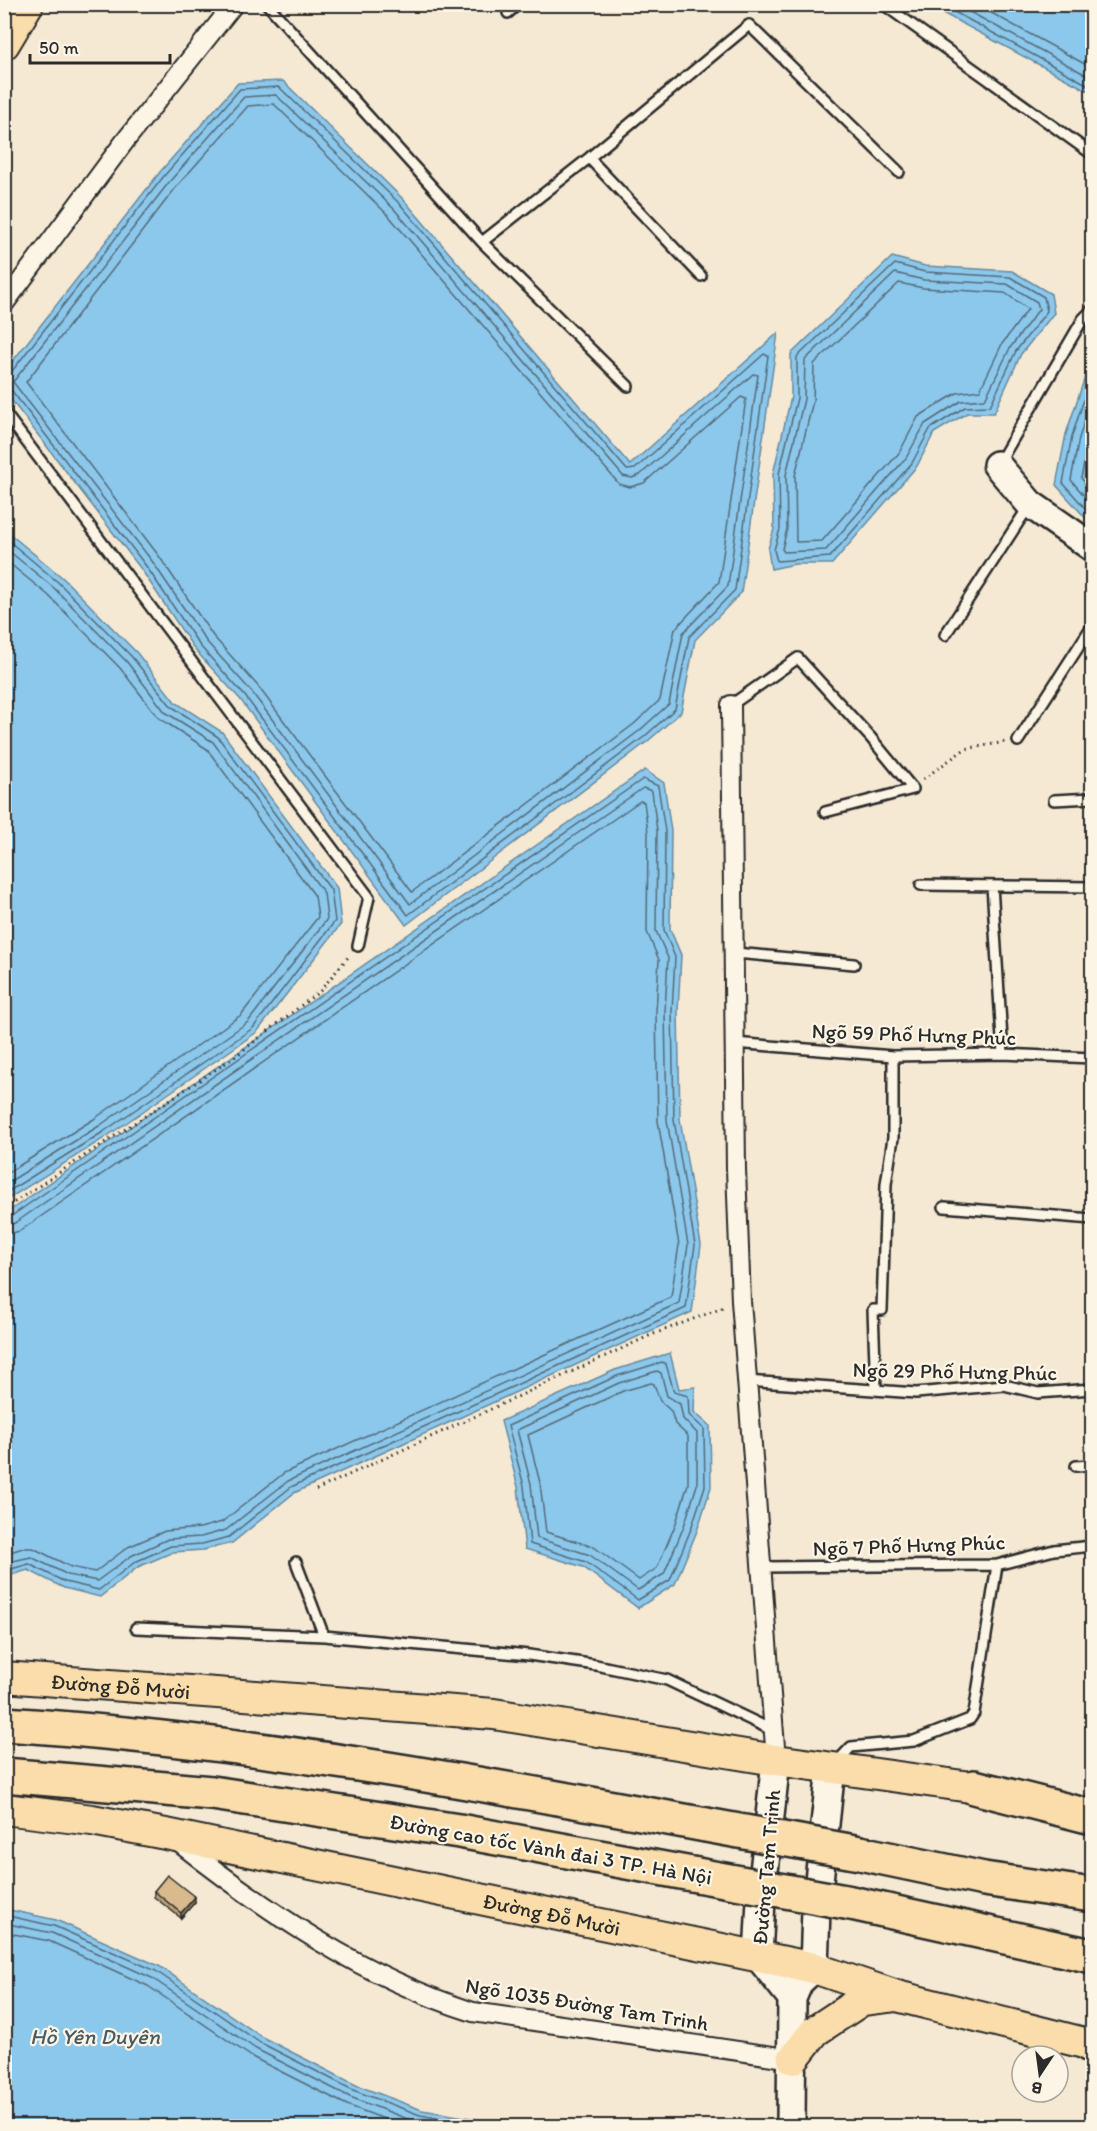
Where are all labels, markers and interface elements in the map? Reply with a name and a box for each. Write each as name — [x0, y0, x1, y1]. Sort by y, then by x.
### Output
scale bar — [30, 27, 170, 65]
text: 50 m — [39, 37, 79, 59]
street label: Ngõ 59 Phố Hưng Phúc — [811, 1018, 1017, 1050]
street label: Ngõ 29 Phố Hưng Phúc — [852, 1357, 1058, 1385]
street label: Ngõ 7 Phố Hưng Phúc — [812, 1529, 1006, 1561]
street label: Đường Đỗ Mười — [50, 1668, 191, 1704]
street label: Đường Tam Trinh — [747, 1788, 785, 1946]
street label: Đường cao tốc Vành đai 3 TP. Hà Nội — [388, 1808, 714, 1890]
street label: Đường Đỗ Mười — [481, 1887, 623, 1940]
street label: Ngõ 1035 Đường Tam Trinh — [464, 1972, 710, 2036]
water label: Hồ Yên Duyên — [30, 2023, 160, 2050]
north arrow — [1010, 2044, 1070, 2104]
text: B — [1029, 2078, 1044, 2099]

